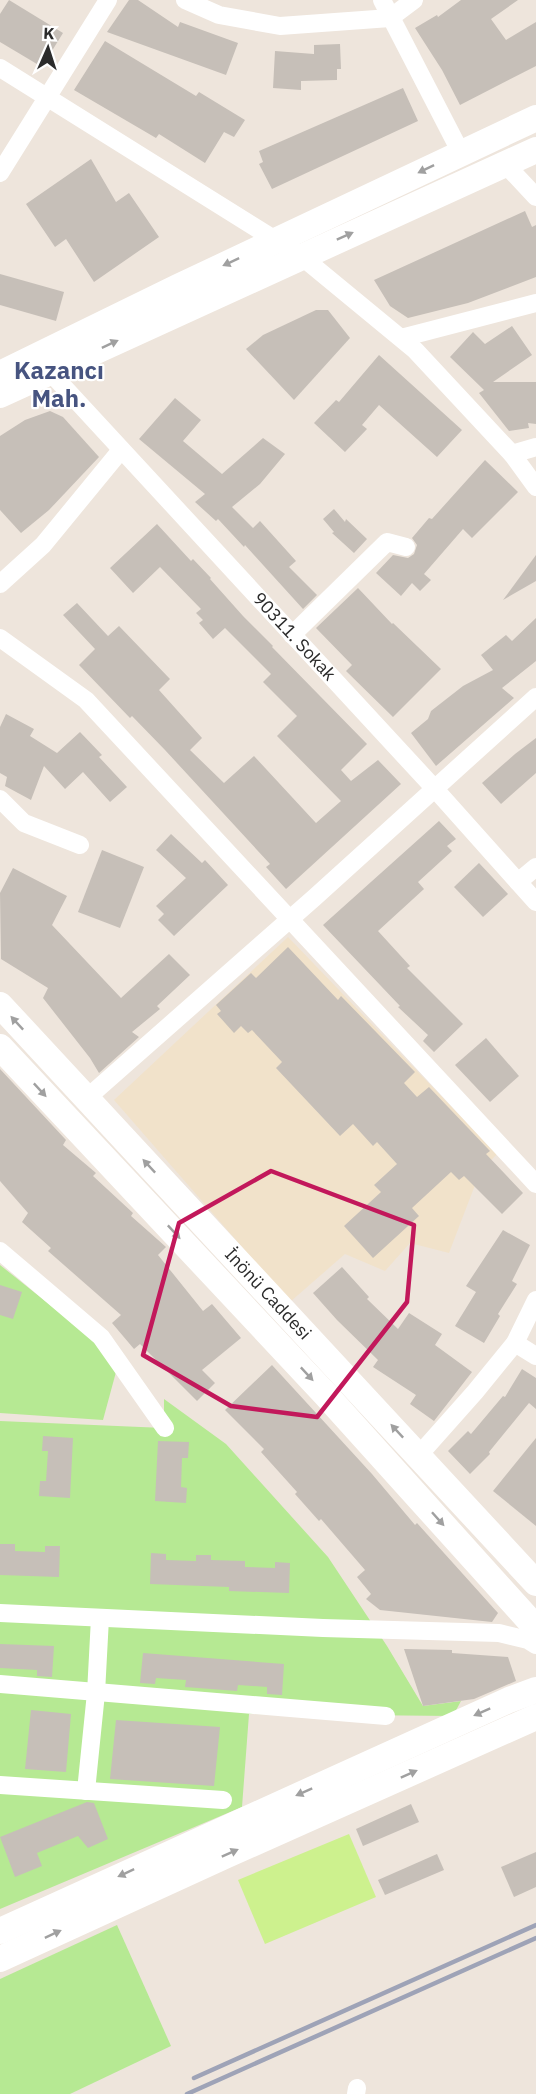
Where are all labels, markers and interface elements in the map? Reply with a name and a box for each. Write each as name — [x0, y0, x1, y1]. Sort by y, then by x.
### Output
north arrow — [18, 18, 78, 78]
text: K — [43, 23, 55, 43]
one-way arrow — [417, 165, 434, 174]
one-way arrow — [336, 232, 353, 241]
one-way arrow — [222, 258, 239, 267]
one-way arrow — [102, 340, 119, 349]
district label: Kazancı Mah. — [14, 354, 104, 414]
street label: 90311. Sokak — [248, 587, 341, 686]
one-way arrow — [10, 1015, 24, 1030]
one-way arrow — [33, 1082, 46, 1097]
one-way arrow — [143, 1159, 156, 1174]
one-way arrow — [166, 1225, 180, 1239]
street label: İnönü Caddesi — [220, 1243, 317, 1344]
one-way arrow — [300, 1367, 314, 1382]
one-way arrow — [390, 1424, 404, 1439]
one-way arrow — [431, 1511, 444, 1526]
one-way arrow — [473, 1708, 490, 1717]
one-way arrow — [400, 1769, 417, 1778]
one-way arrow — [294, 1787, 312, 1797]
one-way arrow — [222, 1848, 240, 1858]
one-way arrow — [117, 1868, 135, 1878]
one-way arrow — [45, 1930, 62, 1939]

